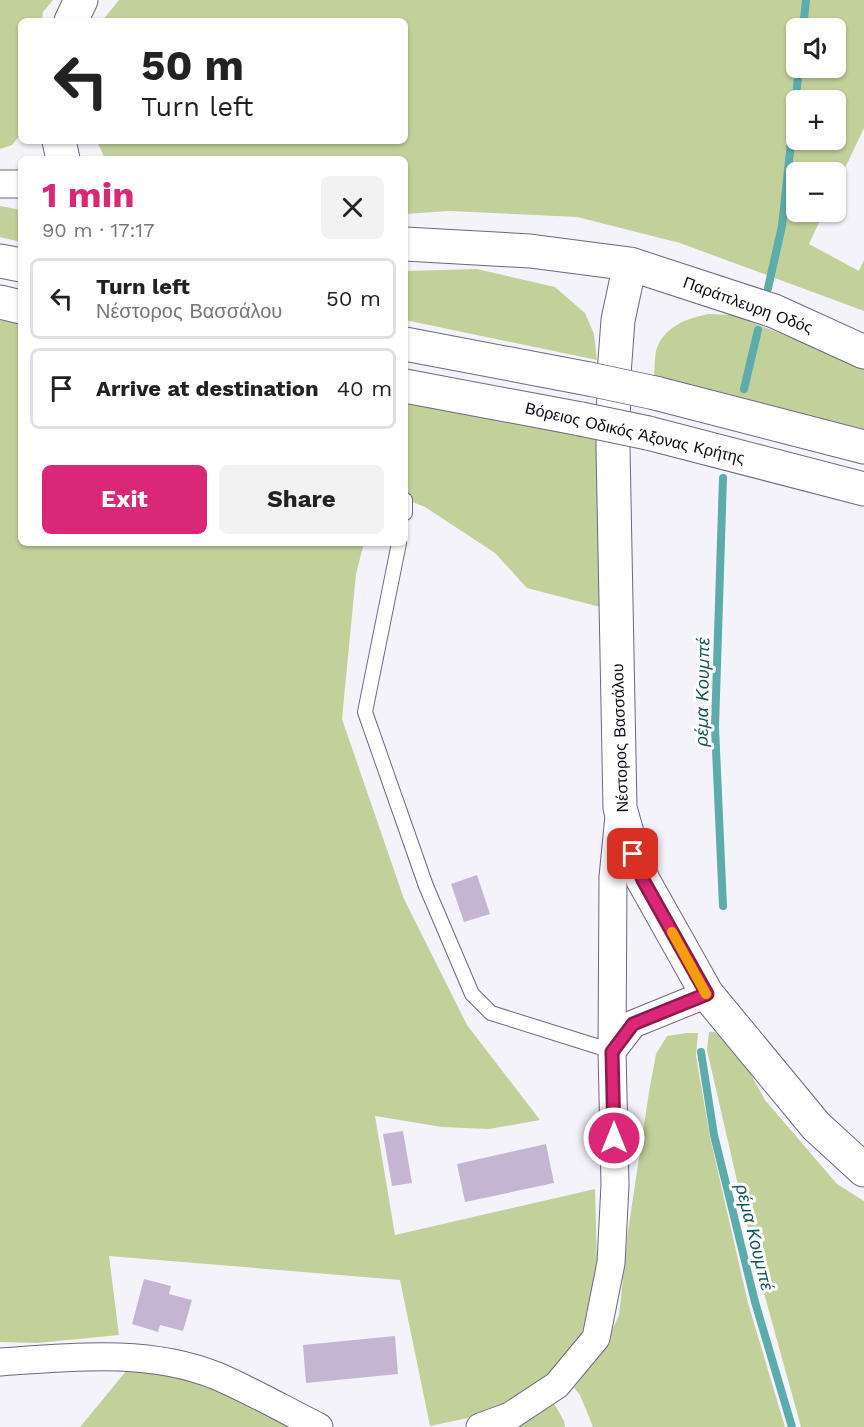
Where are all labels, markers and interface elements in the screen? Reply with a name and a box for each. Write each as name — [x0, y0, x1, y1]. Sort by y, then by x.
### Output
map controls — [786, 18, 846, 222]
button: sound — [786, 18, 846, 78]
text: 50 m — [141, 41, 244, 90]
icon: left — [42, 42, 120, 120]
button: + — [786, 90, 846, 150]
text: Turn left — [141, 91, 253, 123]
button: − — [786, 162, 846, 222]
text: 1 min — [42, 174, 134, 216]
button: close — [321, 176, 384, 239]
text: 90 m · 17:17 — [42, 218, 154, 242]
street label: Παράπλευρη Οδός — [681, 273, 816, 337]
text: Turn left — [96, 274, 190, 299]
icon: left — [45, 282, 78, 315]
text: 50 m — [326, 286, 381, 311]
text: Νέστορος Βασσάλου — [96, 299, 282, 323]
icon: arrive — [45, 372, 78, 405]
text: Arrive at destination — [96, 376, 319, 401]
text: 40 m — [337, 376, 392, 401]
street label: Βόρειος Οδικός Άξονας Κρήτης — [523, 398, 747, 468]
button: Exit — [42, 465, 207, 534]
button: Share — [219, 465, 384, 534]
water label: ρέμα Κουμπέ — [691, 636, 713, 748]
street label: Νέστορος Βασσάλου — [608, 663, 632, 813]
pin — [607, 828, 658, 879]
icon: arrive — [616, 837, 649, 870]
position arrow — [582, 1106, 646, 1170]
water label: ρέμα Κουμπέ — [731, 1181, 779, 1293]

